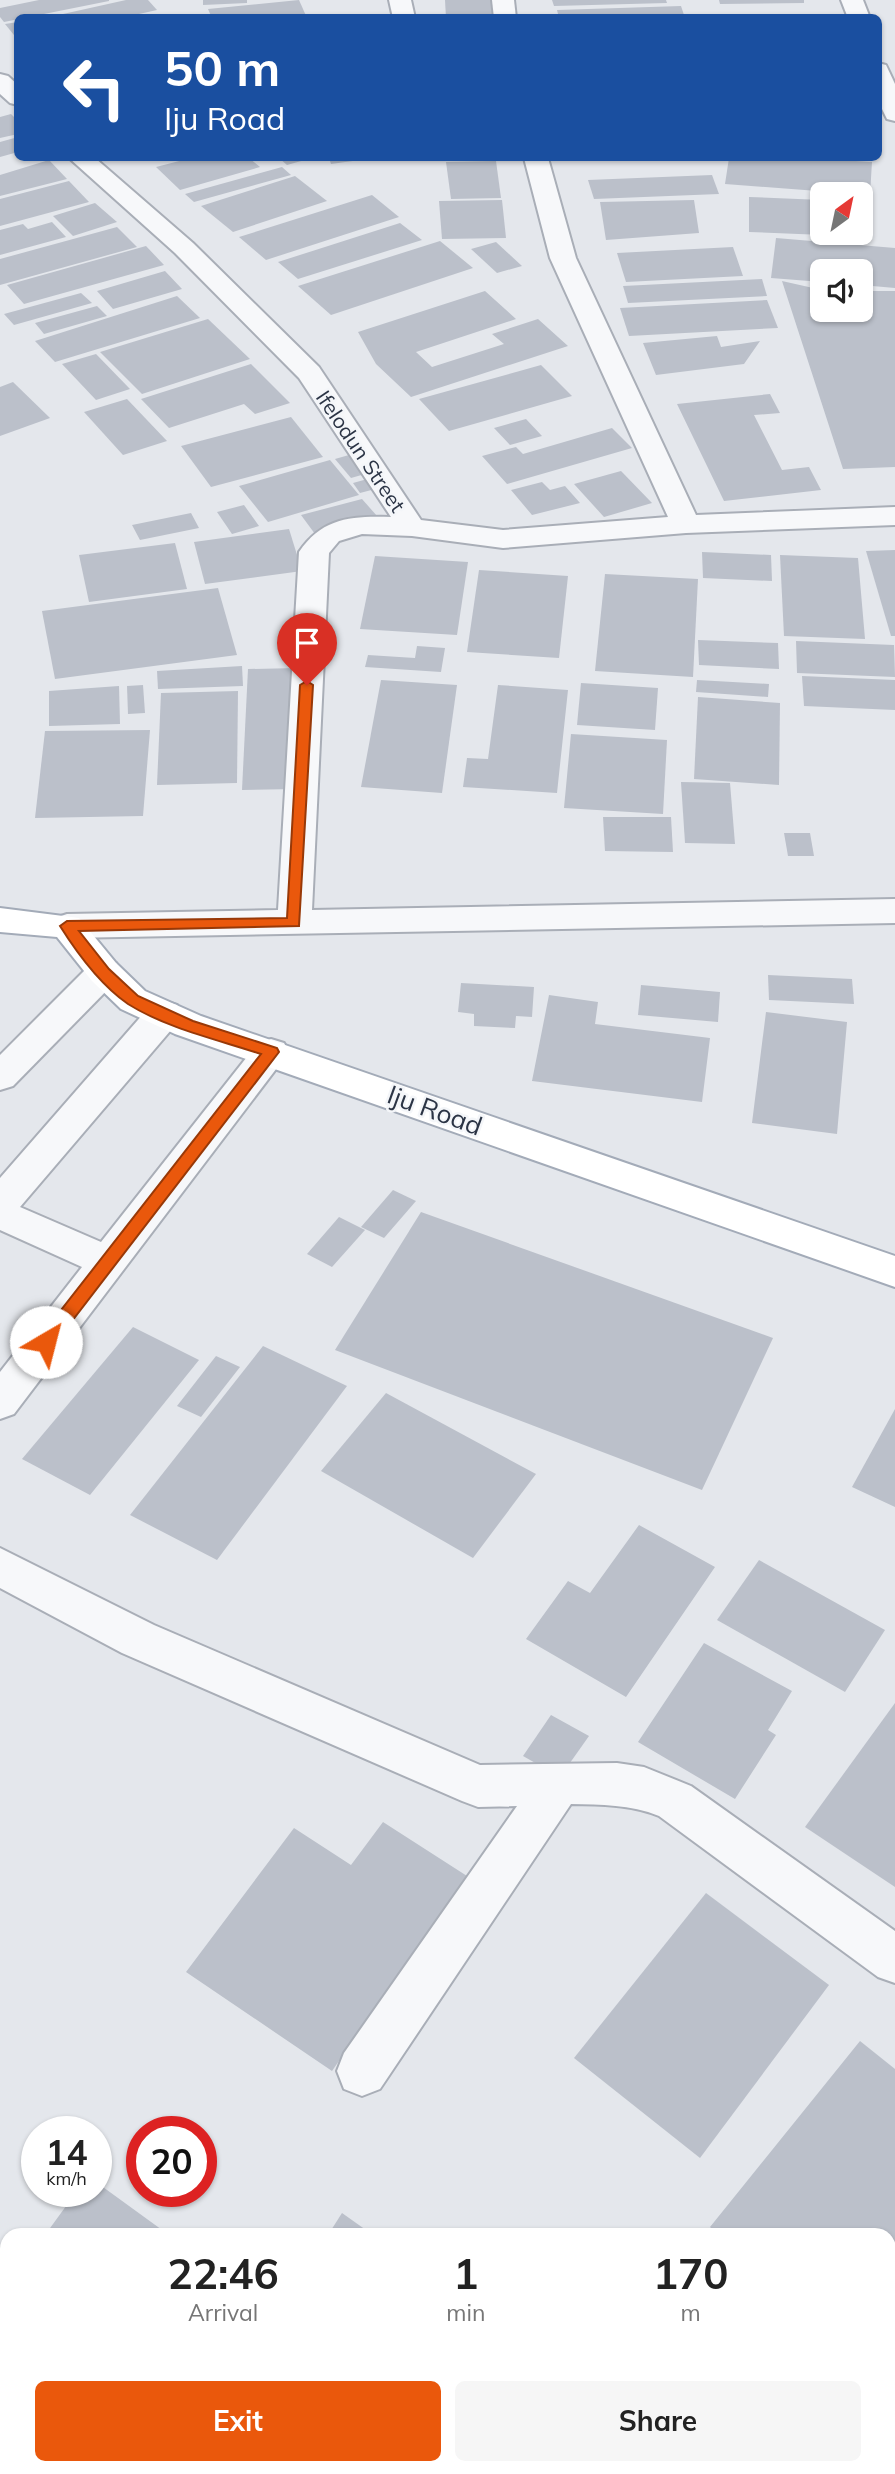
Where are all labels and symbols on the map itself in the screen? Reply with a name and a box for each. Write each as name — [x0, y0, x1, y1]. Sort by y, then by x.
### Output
north arrow — [810, 182, 873, 245]
street label: Ifelodun Street — [311, 385, 411, 517]
pin — [277, 613, 337, 685]
street label: Iju Road — [383, 1078, 487, 1142]
position arrow — [9, 1305, 83, 1379]
speed limit sign: 20 — [126, 2116, 217, 2207]

